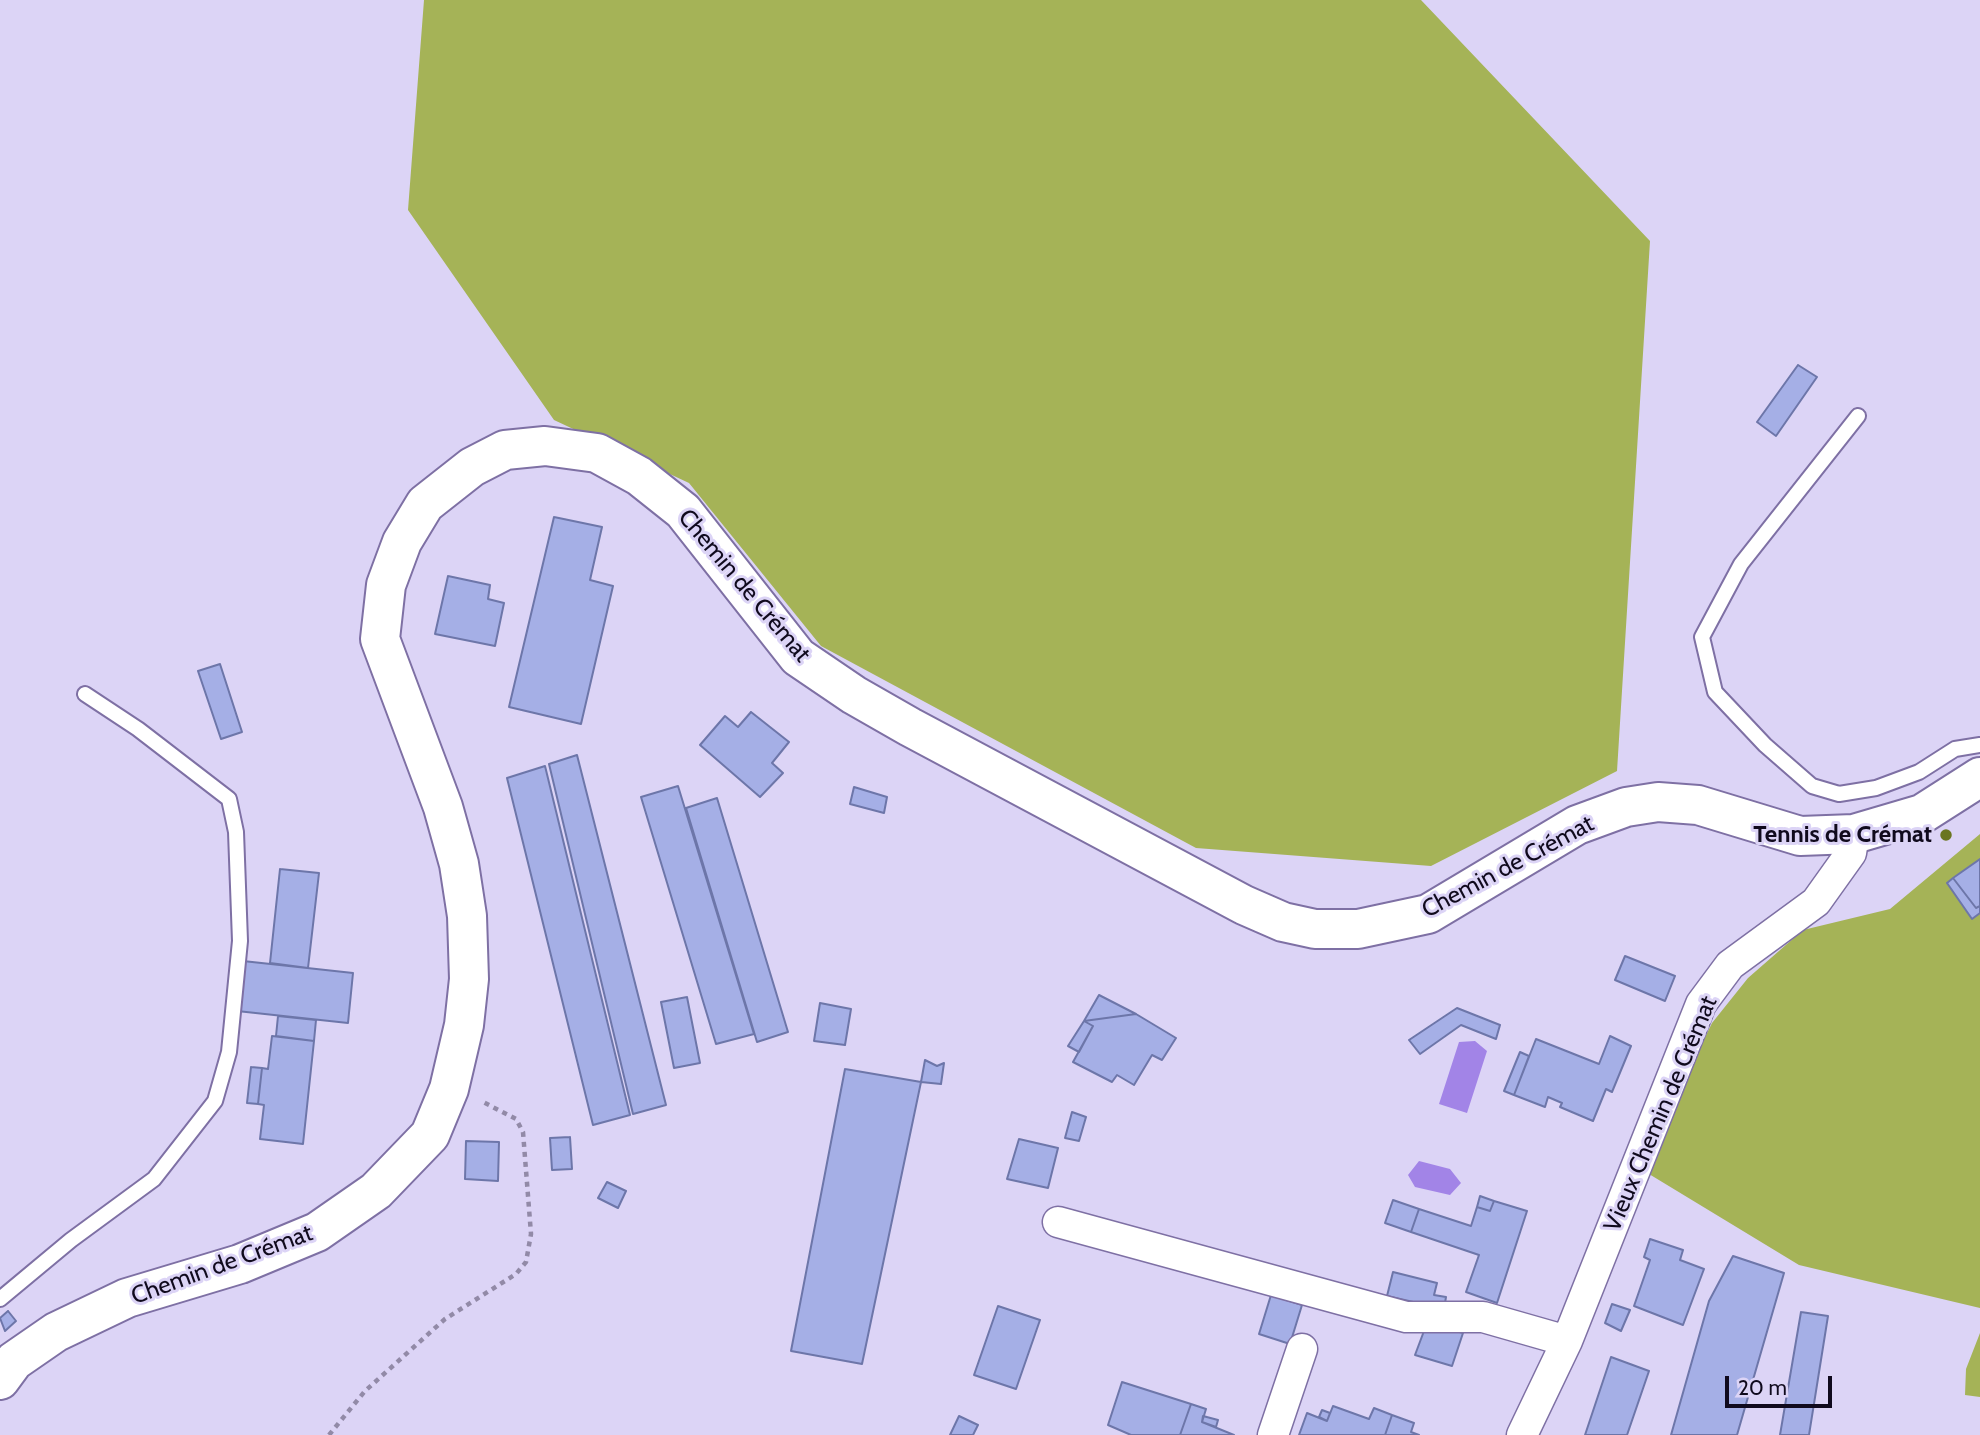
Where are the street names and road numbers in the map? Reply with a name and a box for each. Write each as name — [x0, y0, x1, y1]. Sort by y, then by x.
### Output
street label: Chemin de Crémat — [672, 504, 816, 668]
street label: Chemin de Crémat — [1417, 810, 1599, 924]
street label: Vieux Chemin de Crémat — [1598, 992, 1724, 1236]
street label: Chemin de Crémat — [128, 1219, 316, 1311]

